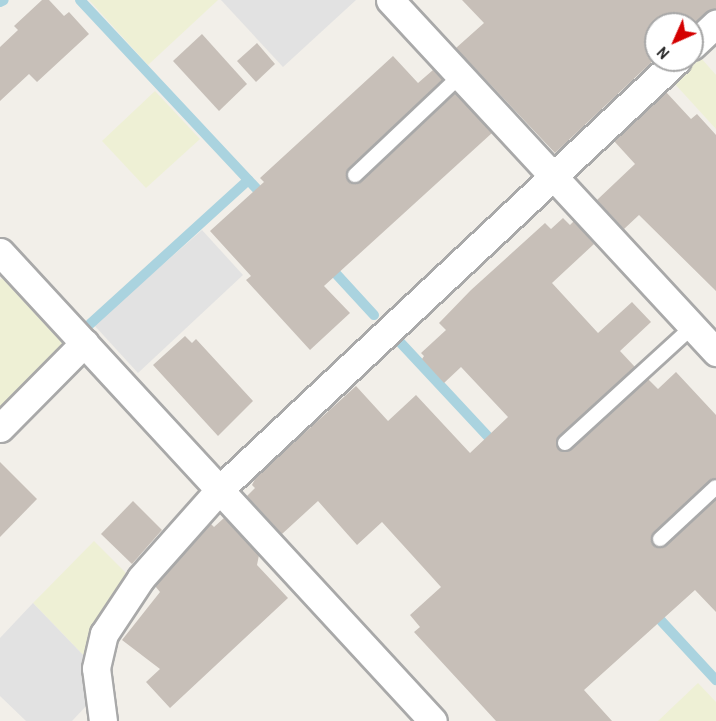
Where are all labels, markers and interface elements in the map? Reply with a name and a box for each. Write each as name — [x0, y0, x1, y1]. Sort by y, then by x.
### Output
north arrow — [644, 12, 704, 72]
text: N — [652, 42, 674, 64]

